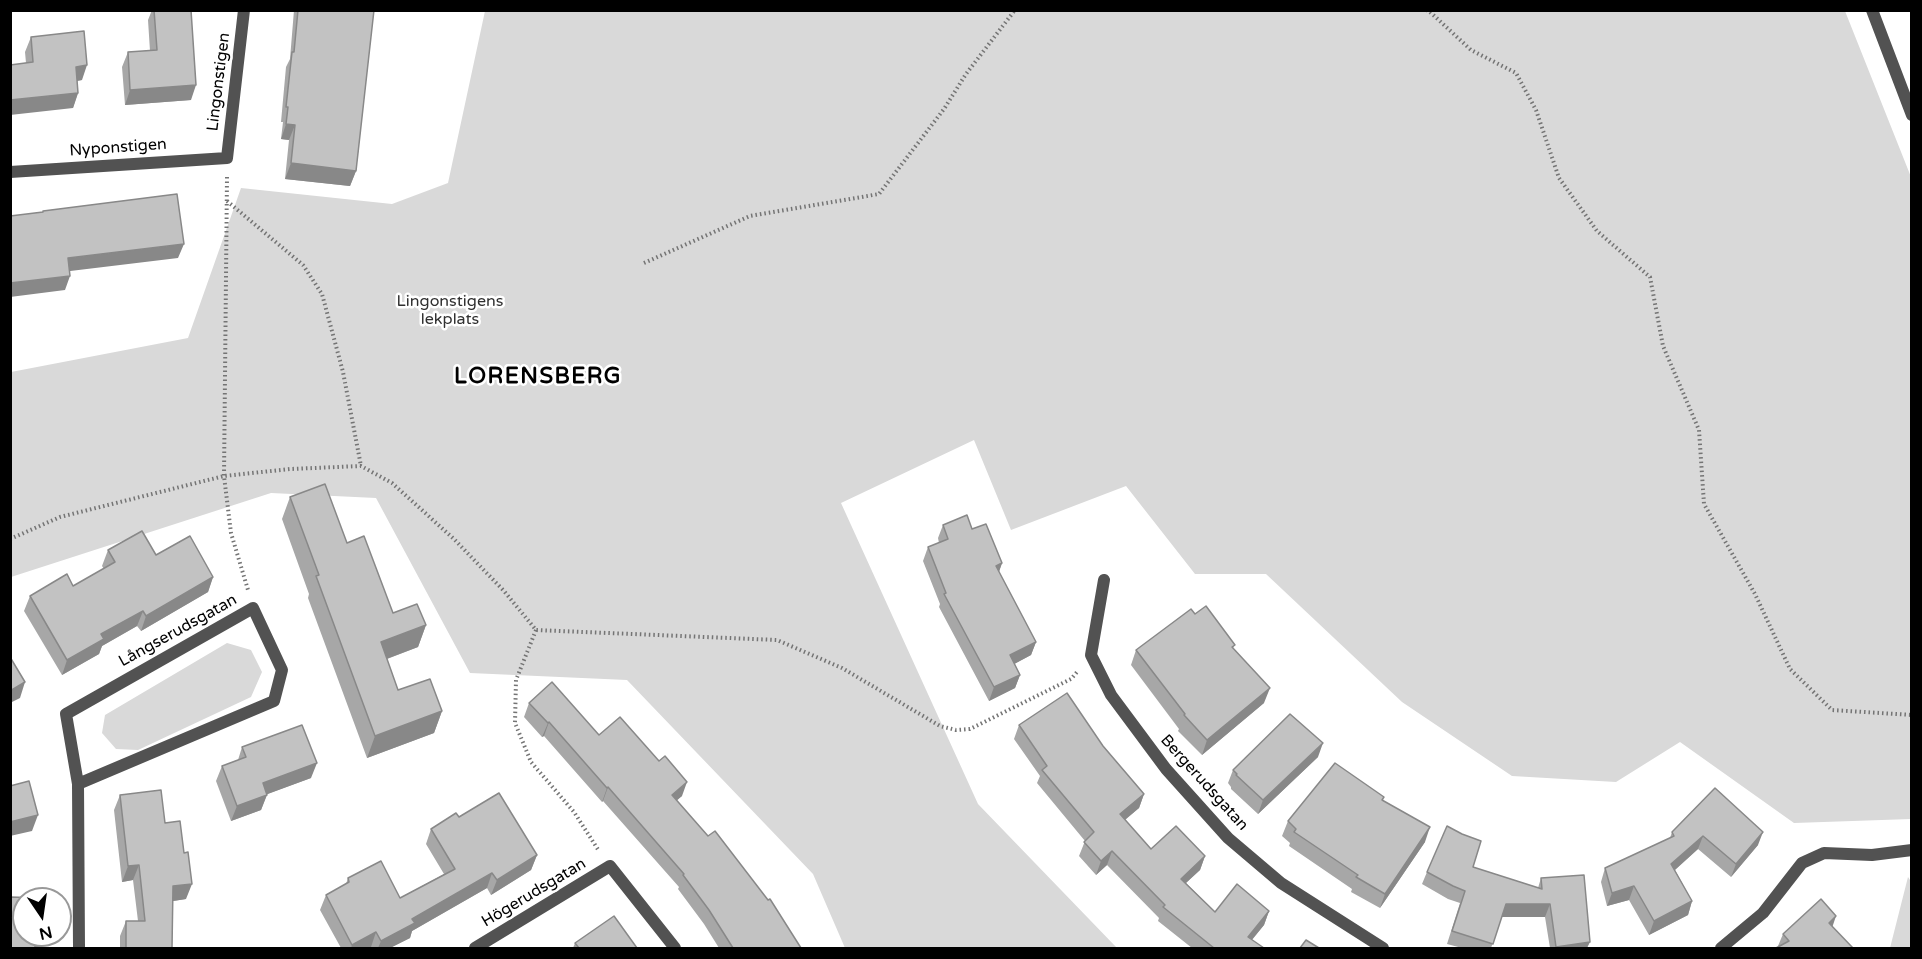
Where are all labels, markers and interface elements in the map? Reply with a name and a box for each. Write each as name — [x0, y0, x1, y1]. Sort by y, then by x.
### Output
street label: Lingonstigen — [203, 32, 235, 132]
street label: Nyponstigen — [69, 135, 167, 161]
park label: Lingonstigens lekplats — [397, 292, 503, 330]
district label: LORENSBERG — [454, 364, 622, 390]
street label: Långserudsgatan — [116, 591, 240, 671]
street label: Bergerudsgatan — [1156, 731, 1252, 835]
street label: Högerudsgatan — [478, 854, 590, 932]
north arrow — [12, 887, 72, 947]
text: N — [37, 921, 54, 944]

